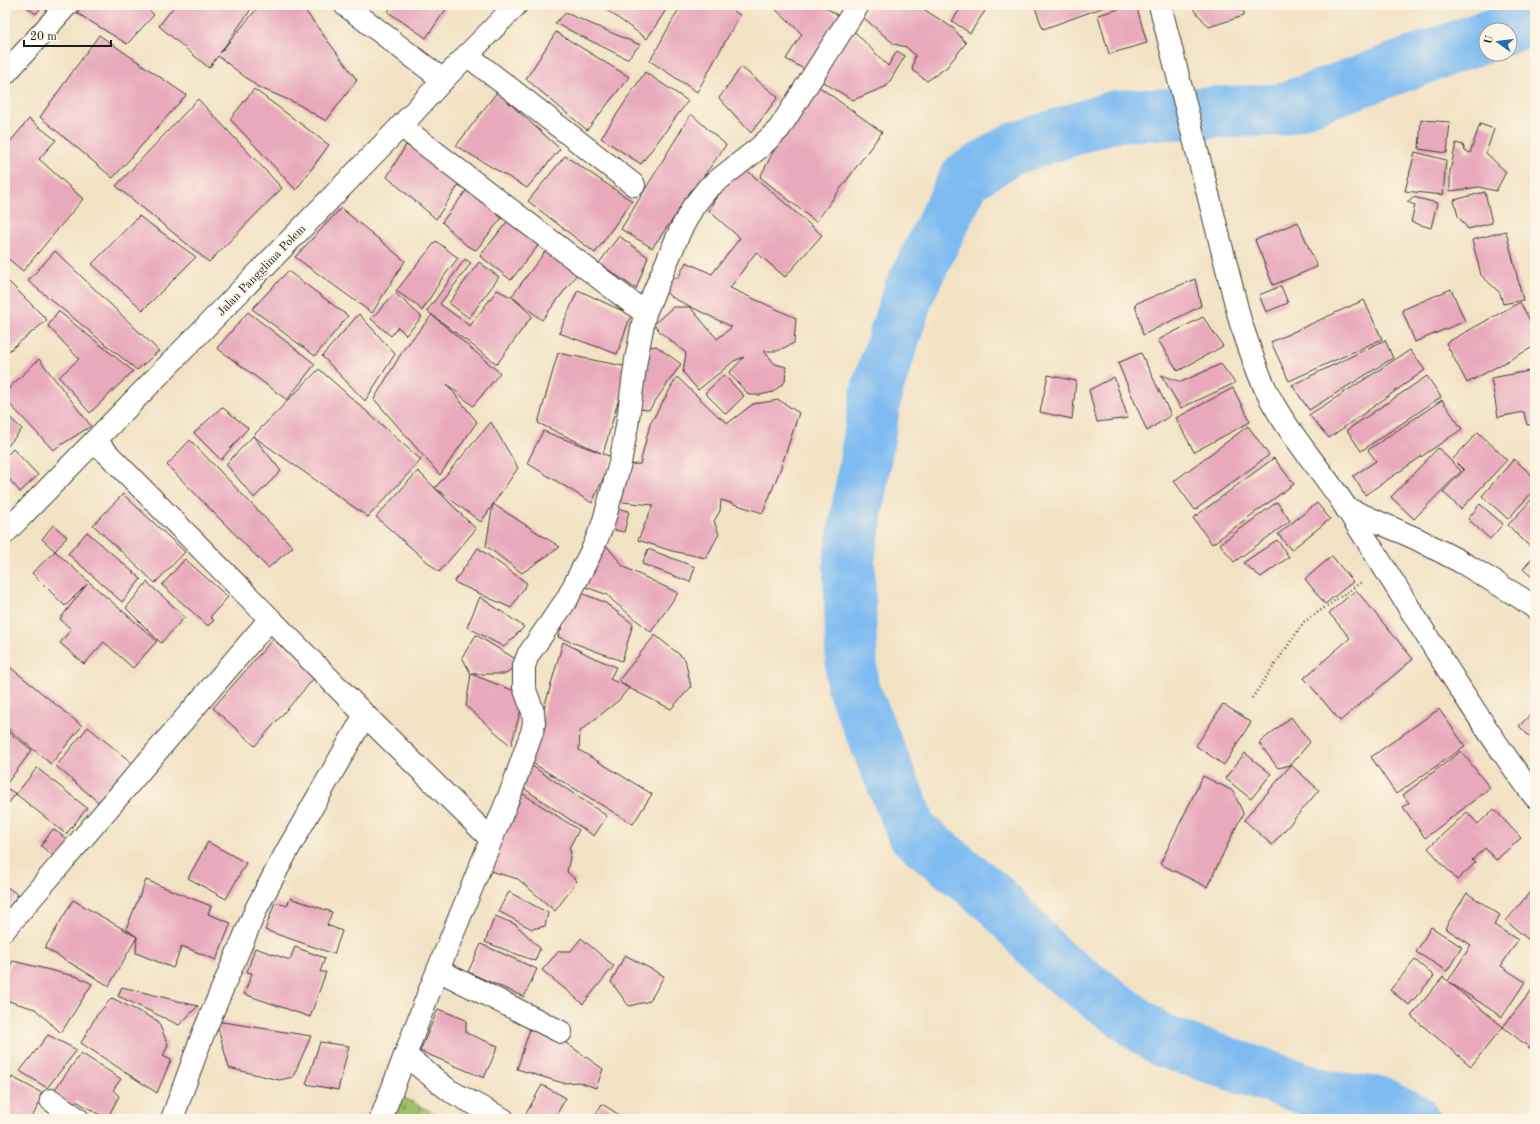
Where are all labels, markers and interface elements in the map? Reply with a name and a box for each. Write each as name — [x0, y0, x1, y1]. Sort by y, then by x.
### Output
scale bar — [24, 22, 111, 48]
north arrow — [1478, 22, 1518, 62]
text: 20 m — [30, 31, 57, 43]
text: U — [1483, 34, 1496, 46]
street label: Jalan Pangglima Polem — [215, 222, 309, 319]

